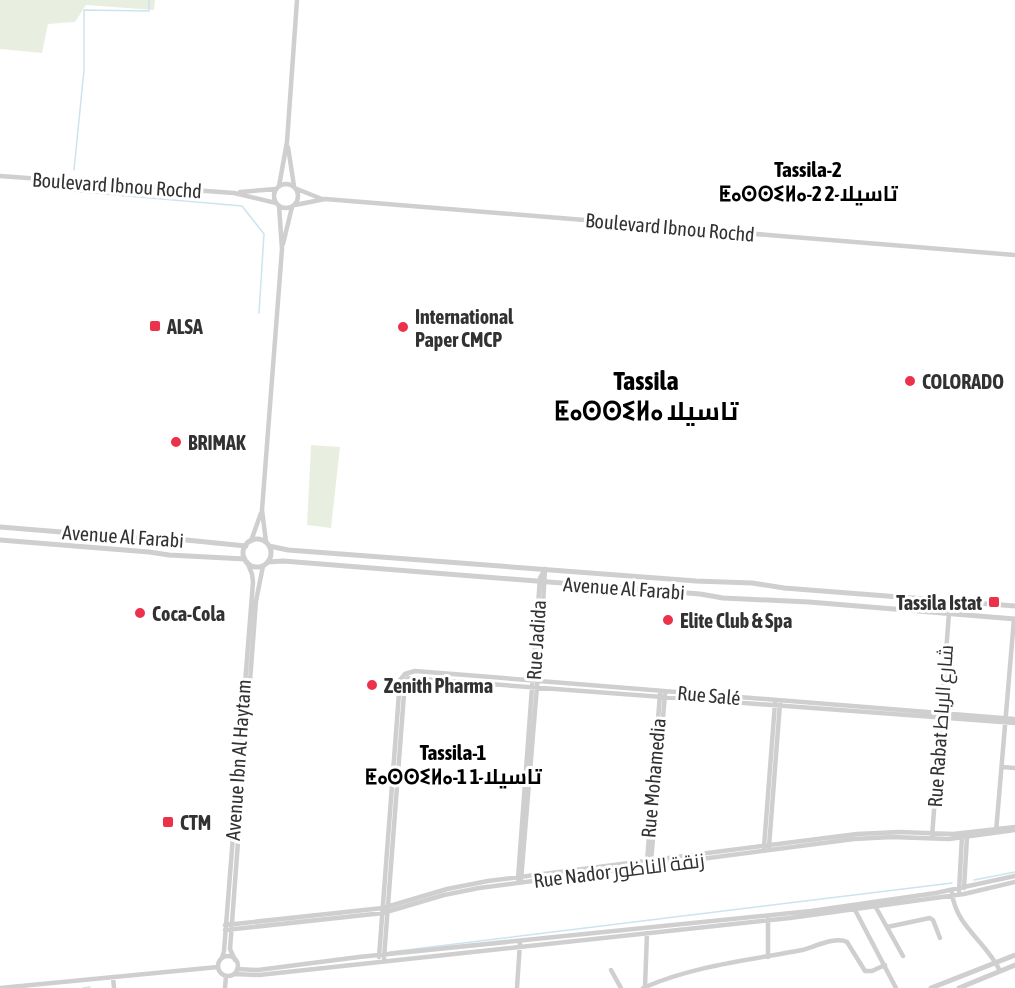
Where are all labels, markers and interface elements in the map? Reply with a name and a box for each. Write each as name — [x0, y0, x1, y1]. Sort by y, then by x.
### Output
district label: Tassila-2 ⵟⴰⵙⵙⵉⵍⴰ-2 2-تاسيلا — [718, 157, 899, 206]
street label: Boulevard Ibnou Rochd — [31, 168, 203, 202]
street label: Boulevard Ibnou Rochd — [584, 208, 756, 246]
place label: International Paper CMCP — [415, 305, 514, 351]
place label: ALSA — [166, 315, 203, 338]
marker: ALSA — [148, 319, 162, 333]
marker: International Paper CMCP — [396, 320, 410, 334]
district label: Tassila ⵟⴰⵙⵙⵉⵍⴰ تاسيلا — [554, 366, 739, 426]
place label: COLORADO — [922, 370, 1004, 393]
marker: COLORADO — [903, 374, 917, 388]
place label: BRIMAK — [188, 431, 246, 454]
marker: BRIMAK — [169, 435, 183, 449]
street label: Avenue Al Farabi — [61, 520, 185, 552]
street label: Avenue Al Farabi — [562, 572, 686, 604]
place label: Tassila Istat — [896, 591, 982, 614]
marker: Tassila Istat — [987, 595, 1001, 609]
street label: Rue Jadida — [522, 599, 550, 681]
place label: Coca-Cola — [152, 602, 225, 625]
marker: Coca-Cola — [133, 606, 147, 620]
place label: Elite Club & Spa — [680, 609, 792, 632]
marker: Elite Club & Spa — [661, 613, 675, 627]
street label: Rue Rabat شارع الرباط — [923, 644, 960, 808]
place label: Zenith Pharma — [384, 674, 493, 697]
marker: Zenith Pharma — [365, 678, 379, 692]
street label: Avenue Ibn Al Haytam — [221, 679, 255, 841]
street label: Rue Salé — [676, 681, 742, 709]
street label: Rue Mohamedia — [636, 717, 670, 839]
district label: Tassila-1 ⵟⴰⵙⵙⵉⵍⴰ-1 1-تاسيلا — [364, 740, 543, 789]
place label: CTM — [180, 811, 211, 834]
marker: CTM — [161, 815, 175, 829]
street label: Rue Nador زنقة الناظور — [532, 848, 706, 893]

